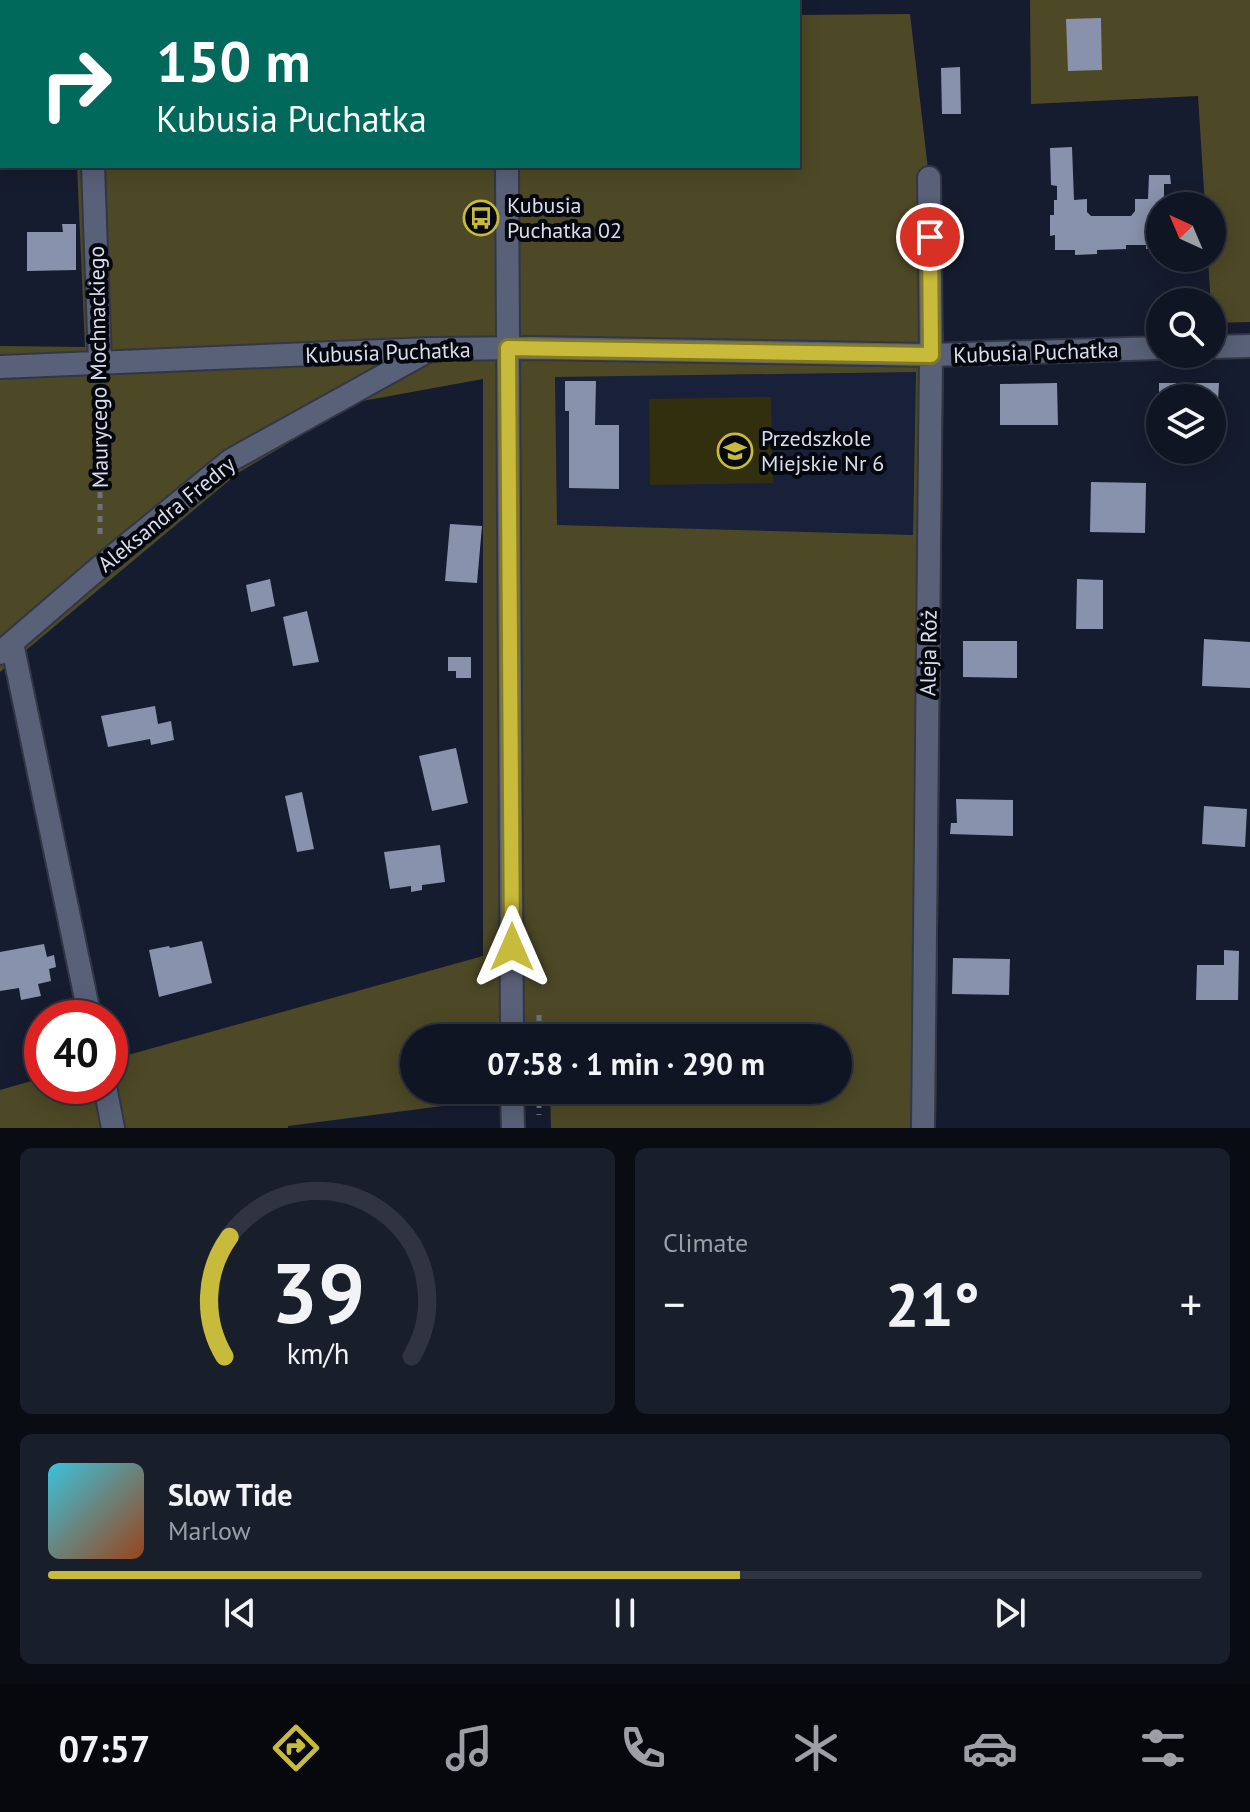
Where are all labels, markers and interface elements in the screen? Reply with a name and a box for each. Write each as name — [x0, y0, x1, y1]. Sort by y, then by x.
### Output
text: 150 m — [156, 25, 311, 97]
icon: right — [24, 32, 128, 136]
text: Kubusia Puchatka — [156, 95, 427, 142]
place label: Kubusia Puchatka 02 — [507, 191, 622, 244]
north arrow — [1146, 192, 1226, 272]
map controls — [1146, 192, 1226, 464]
bus stop icon: Kubusia Puchatka 02 — [462, 199, 500, 237]
pin — [896, 203, 964, 271]
icon: arrive — [908, 215, 952, 259]
street label: Maurycego Mochnackiego — [82, 246, 114, 488]
button: search — [1146, 288, 1226, 368]
street label: Kubusia Puchatka — [305, 335, 471, 369]
street label: Kubusia Puchatka — [953, 335, 1119, 369]
button: layers — [1146, 384, 1226, 464]
place label: Przedszkole Miejskie Nr 6 — [761, 424, 884, 477]
school or university icon: Przedszkole Miejskie Nr 6 — [716, 432, 754, 470]
street label: Aleksandra Fredry — [92, 449, 241, 578]
street label: Aleja Róż — [913, 610, 943, 696]
position arrow — [470, 905, 554, 989]
speed limit sign: 40 — [24, 1000, 128, 1104]
text: 07:58 · 1 min · 290 m — [487, 1044, 765, 1083]
text: Climate — [663, 1226, 748, 1259]
text: 39 — [270, 1238, 365, 1346]
text: 21° — [885, 1265, 980, 1343]
text: − — [663, 1275, 685, 1332]
text: + — [1180, 1275, 1202, 1332]
text: km/h — [286, 1335, 349, 1372]
text: Slow Tide — [168, 1475, 293, 1514]
text: Marlow — [168, 1514, 251, 1547]
icon: previous — [218, 1591, 262, 1635]
icon: pause — [603, 1591, 647, 1635]
icon: next — [988, 1591, 1032, 1635]
icon: directions — [268, 1720, 324, 1776]
icon: music — [441, 1720, 497, 1776]
icon: phone — [615, 1720, 671, 1776]
icon: climate — [788, 1720, 844, 1776]
icon: car — [962, 1720, 1018, 1776]
icon: filters — [1135, 1720, 1191, 1776]
text: 07:57 — [59, 1725, 150, 1772]

